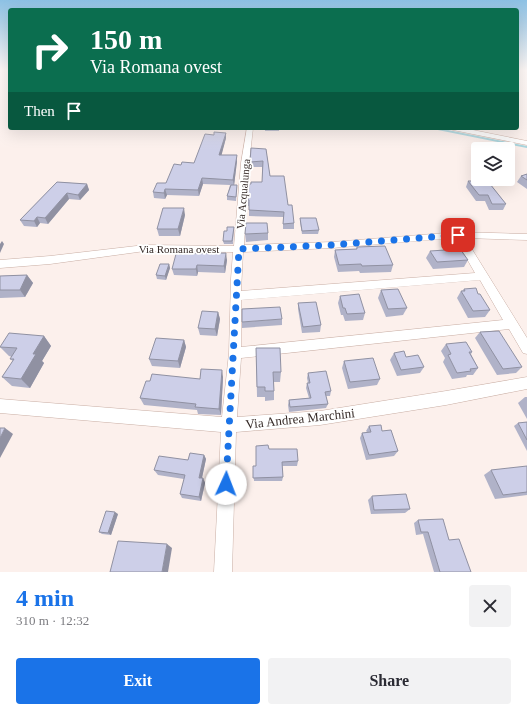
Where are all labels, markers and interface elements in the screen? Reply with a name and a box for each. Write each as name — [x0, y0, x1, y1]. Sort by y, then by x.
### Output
icon: right — [24, 24, 76, 76]
text: 150 m — [90, 24, 162, 55]
text: Via Romana ovest — [90, 57, 222, 77]
icon: arrive — [63, 100, 85, 122]
text: Then — [24, 103, 55, 119]
map controls — [471, 142, 515, 186]
button: layers — [471, 142, 515, 186]
street label: Via Acqualunga — [234, 158, 252, 230]
pin — [441, 218, 475, 252]
icon: arrive — [447, 224, 469, 246]
street label: Via Romana ovest — [139, 243, 219, 255]
street label: Via Andrea Marchini — [245, 405, 356, 432]
position arrow — [205, 463, 247, 505]
text: 4 min — [16, 585, 74, 611]
button: close — [469, 585, 511, 627]
text: 310 m · 12:32 — [16, 613, 89, 628]
button: Exit — [16, 658, 260, 704]
button: Share — [268, 658, 511, 704]

